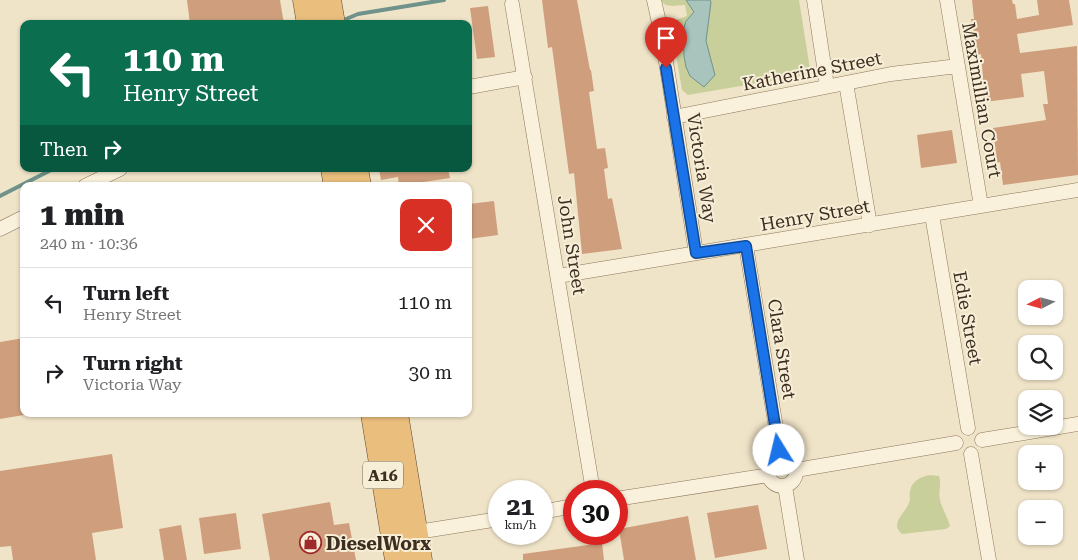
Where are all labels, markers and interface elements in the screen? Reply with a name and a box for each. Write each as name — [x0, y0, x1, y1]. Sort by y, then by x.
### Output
pin — [645, 17, 687, 68]
street label: Maximillian Court — [958, 21, 1006, 180]
icon: arrive — [652, 24, 680, 52]
text: 110 m — [123, 39, 224, 80]
icon: left — [40, 40, 105, 105]
street label: Katherine Street — [741, 47, 884, 95]
text: Henry Street — [123, 81, 259, 106]
street label: Victoria Way — [683, 112, 721, 225]
icon: right — [98, 135, 126, 163]
text: Then — [40, 138, 88, 161]
street label: John Street — [554, 194, 590, 296]
street label: Henry Street — [759, 195, 872, 235]
text: 1 min — [40, 197, 124, 232]
button: close — [400, 199, 452, 251]
text: 240 m · 10:36 — [40, 234, 138, 253]
street label: Edie Street — [949, 269, 987, 367]
north arrow — [1018, 280, 1062, 325]
map controls — [1018, 280, 1063, 545]
text: Turn left — [83, 282, 169, 305]
icon: left — [40, 289, 68, 317]
text: 110 m — [398, 291, 452, 314]
street label: Clara Street — [764, 297, 800, 401]
text: Henry Street — [83, 305, 182, 324]
button: search — [1018, 335, 1063, 380]
text: Turn right — [83, 352, 183, 375]
icon: right — [40, 359, 68, 387]
text: 30 m — [409, 361, 452, 384]
text: Victoria Way — [83, 375, 182, 394]
button: layers — [1018, 390, 1063, 435]
position arrow — [752, 423, 804, 475]
button: + — [1018, 445, 1063, 490]
road number: A16 — [363, 462, 403, 488]
speed limit sign: 30 — [563, 480, 628, 545]
text: 21 — [506, 492, 535, 521]
button: − — [1018, 500, 1063, 545]
text: km/h — [504, 518, 537, 532]
shop icon: DieselWorx — [298, 531, 322, 555]
place label: DieselWorx — [326, 533, 431, 554]

